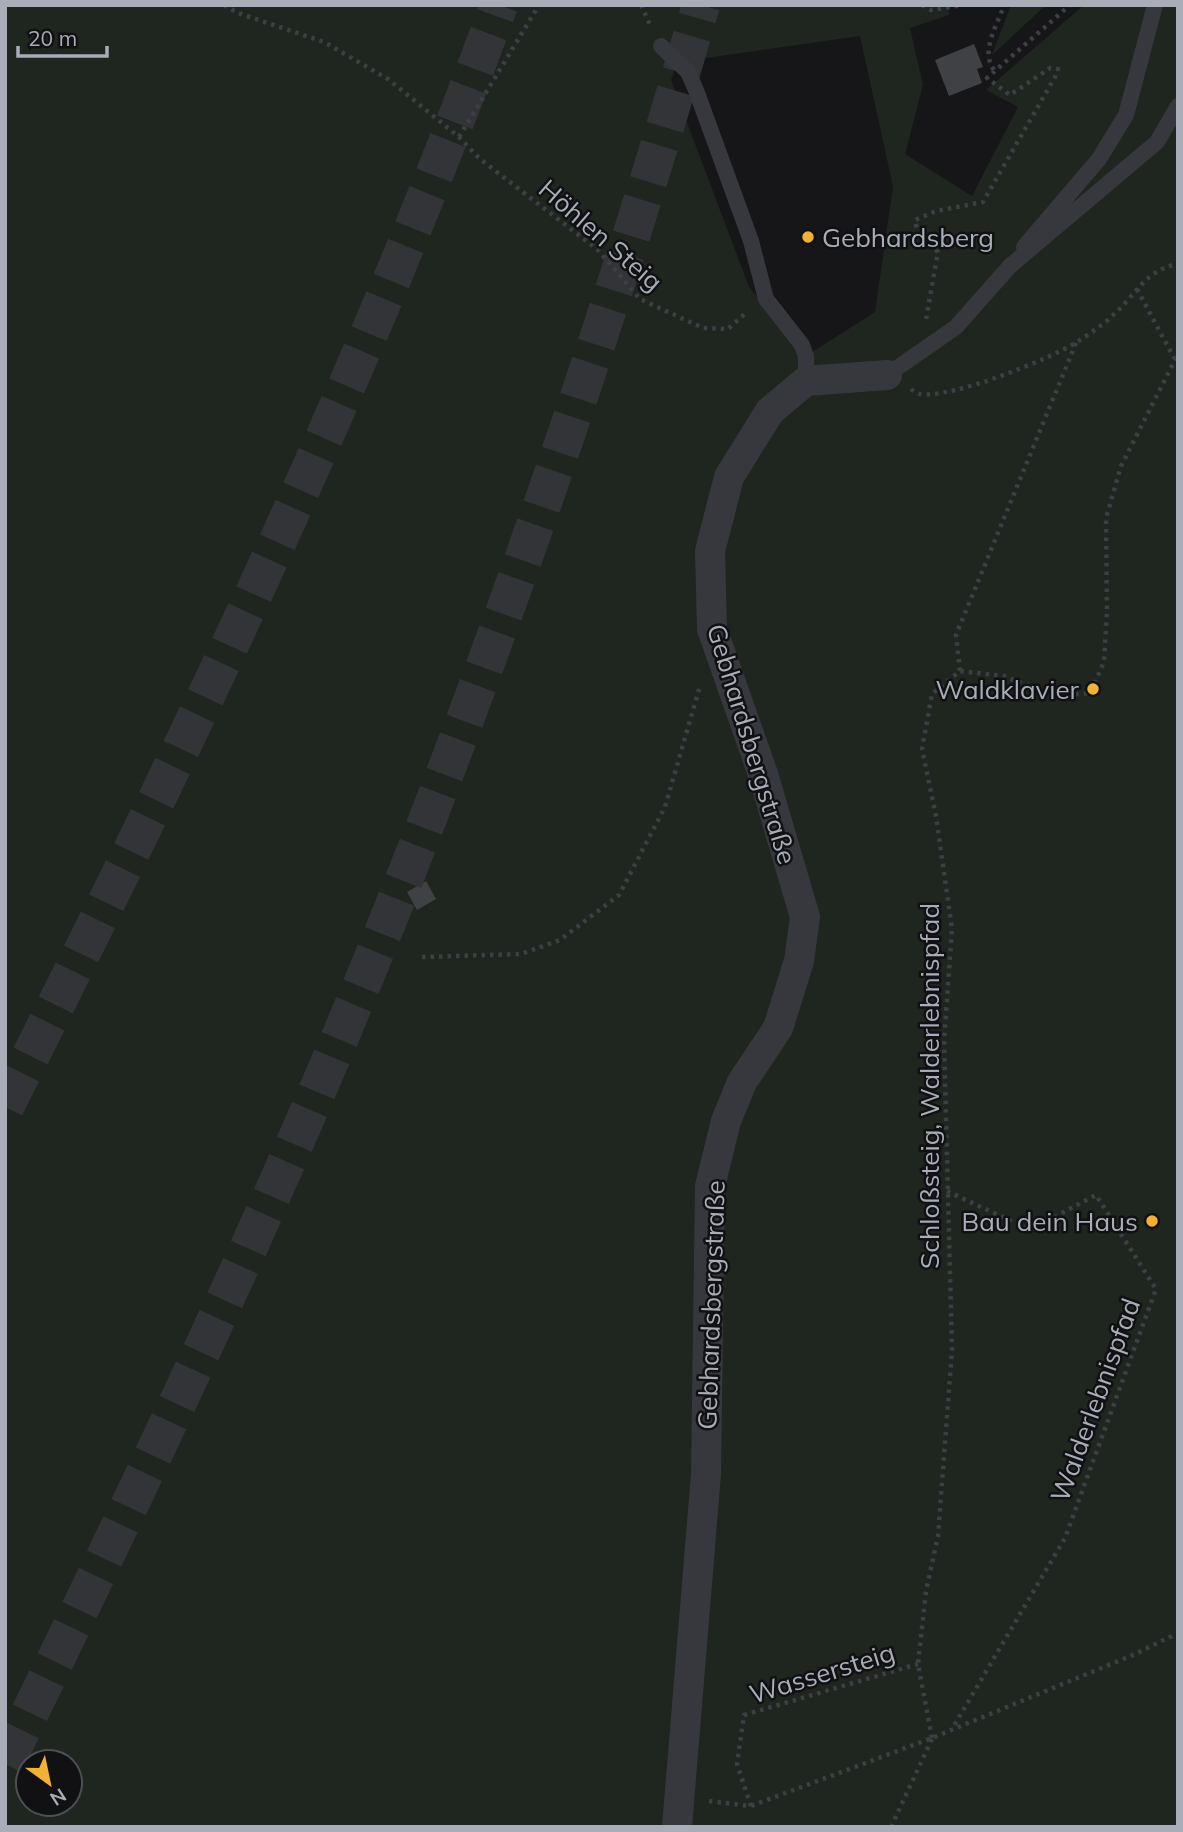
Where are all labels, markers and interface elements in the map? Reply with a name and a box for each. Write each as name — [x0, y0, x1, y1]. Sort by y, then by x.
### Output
scale bar — [18, 14, 107, 58]
text: 20 m — [28, 25, 77, 51]
street label: Höhlen Steig — [532, 172, 670, 298]
place label: Gebhardsberg — [822, 221, 994, 254]
marker: Gebhardsberg — [800, 229, 816, 245]
street label: Gebhardsbergstraße — [700, 620, 804, 868]
place label: Waldklavier — [936, 673, 1080, 706]
marker: Waldklavier — [1085, 681, 1101, 697]
street label: Schloßsteig, Walderlebnispfad — [913, 903, 946, 1269]
street label: Gebhardsbergstraße — [690, 1180, 732, 1430]
place label: Bau dein Haus — [962, 1205, 1138, 1238]
marker: Bau dein Haus — [1144, 1213, 1160, 1229]
street label: Walderlebnispfad — [1043, 1294, 1147, 1506]
street label: Wassersteig — [745, 1635, 899, 1711]
north arrow — [14, 1748, 84, 1818]
text: N — [46, 1783, 71, 1811]

